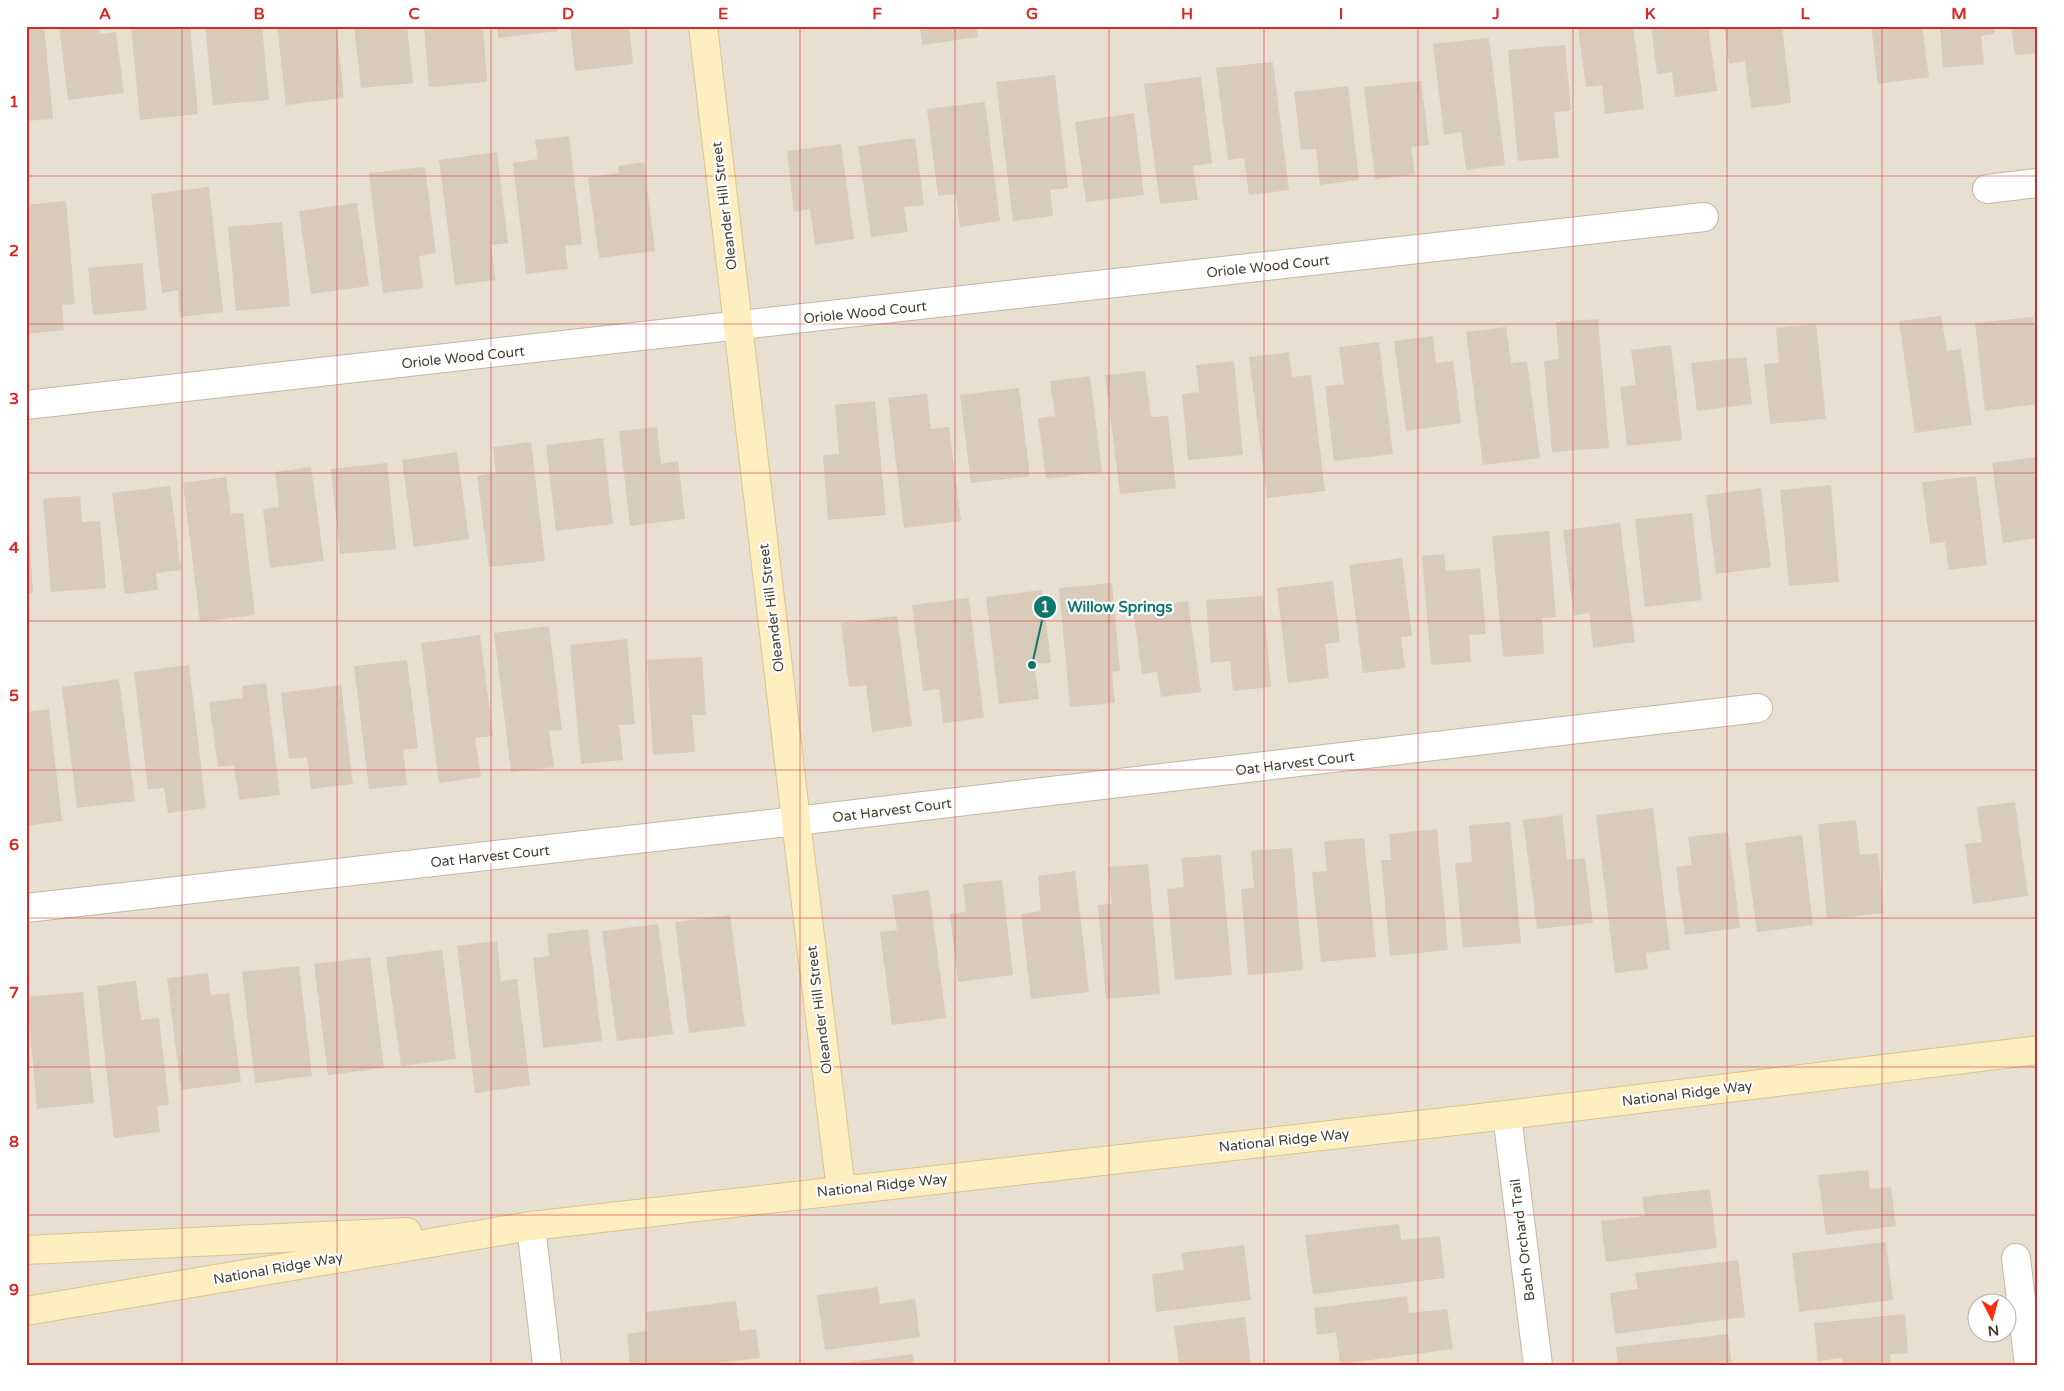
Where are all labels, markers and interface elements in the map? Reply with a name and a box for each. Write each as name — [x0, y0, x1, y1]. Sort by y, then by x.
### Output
text: A — [99, 4, 111, 24]
text: B — [253, 4, 265, 24]
text: C — [408, 4, 420, 24]
text: D — [562, 4, 574, 24]
text: E — [718, 4, 728, 24]
text: F — [872, 4, 882, 24]
text: G — [1026, 4, 1038, 24]
text: H — [1181, 4, 1193, 24]
text: I — [1339, 4, 1343, 24]
text: J — [1491, 4, 1500, 24]
text: K — [1645, 4, 1656, 24]
text: L — [1800, 4, 1810, 24]
text: M — [1951, 4, 1967, 24]
text: 1 — [9, 92, 19, 112]
street label: Oleander Hill Street — [708, 140, 741, 271]
text: 2 — [9, 241, 19, 261]
street label: Oriole Wood Court — [1206, 251, 1331, 281]
street label: Oriole Wood Court — [803, 297, 928, 327]
street label: Oriole Wood Court — [401, 342, 526, 372]
text: 3 — [9, 389, 19, 409]
text: 4 — [9, 538, 19, 558]
street label: Oleander Hill Street — [755, 542, 788, 673]
callout: Willow Springs — [1033, 592, 1182, 622]
text: 1 — [1040, 598, 1050, 616]
text: Willow Springs — [1068, 598, 1172, 617]
text: 5 — [9, 686, 19, 706]
street label: Oat Harvest Court — [1235, 748, 1356, 779]
street label: Oat Harvest Court — [832, 795, 953, 826]
text: 6 — [9, 835, 19, 855]
street label: Oat Harvest Court — [430, 842, 551, 871]
street label: Oleander Hill Street — [803, 944, 836, 1075]
text: 7 — [9, 983, 19, 1003]
street label: National Ridge Way — [1621, 1077, 1754, 1110]
street label: National Ridge Way — [1218, 1125, 1351, 1156]
text: 8 — [9, 1132, 19, 1152]
street label: National Ridge Way — [816, 1170, 949, 1201]
street label: Bach Orchard Trail — [1507, 1178, 1538, 1302]
street label: National Ridge Way — [212, 1249, 345, 1288]
text: 9 — [9, 1280, 19, 1300]
north arrow — [1966, 1294, 2016, 1344]
text: N — [1987, 1321, 2000, 1339]

